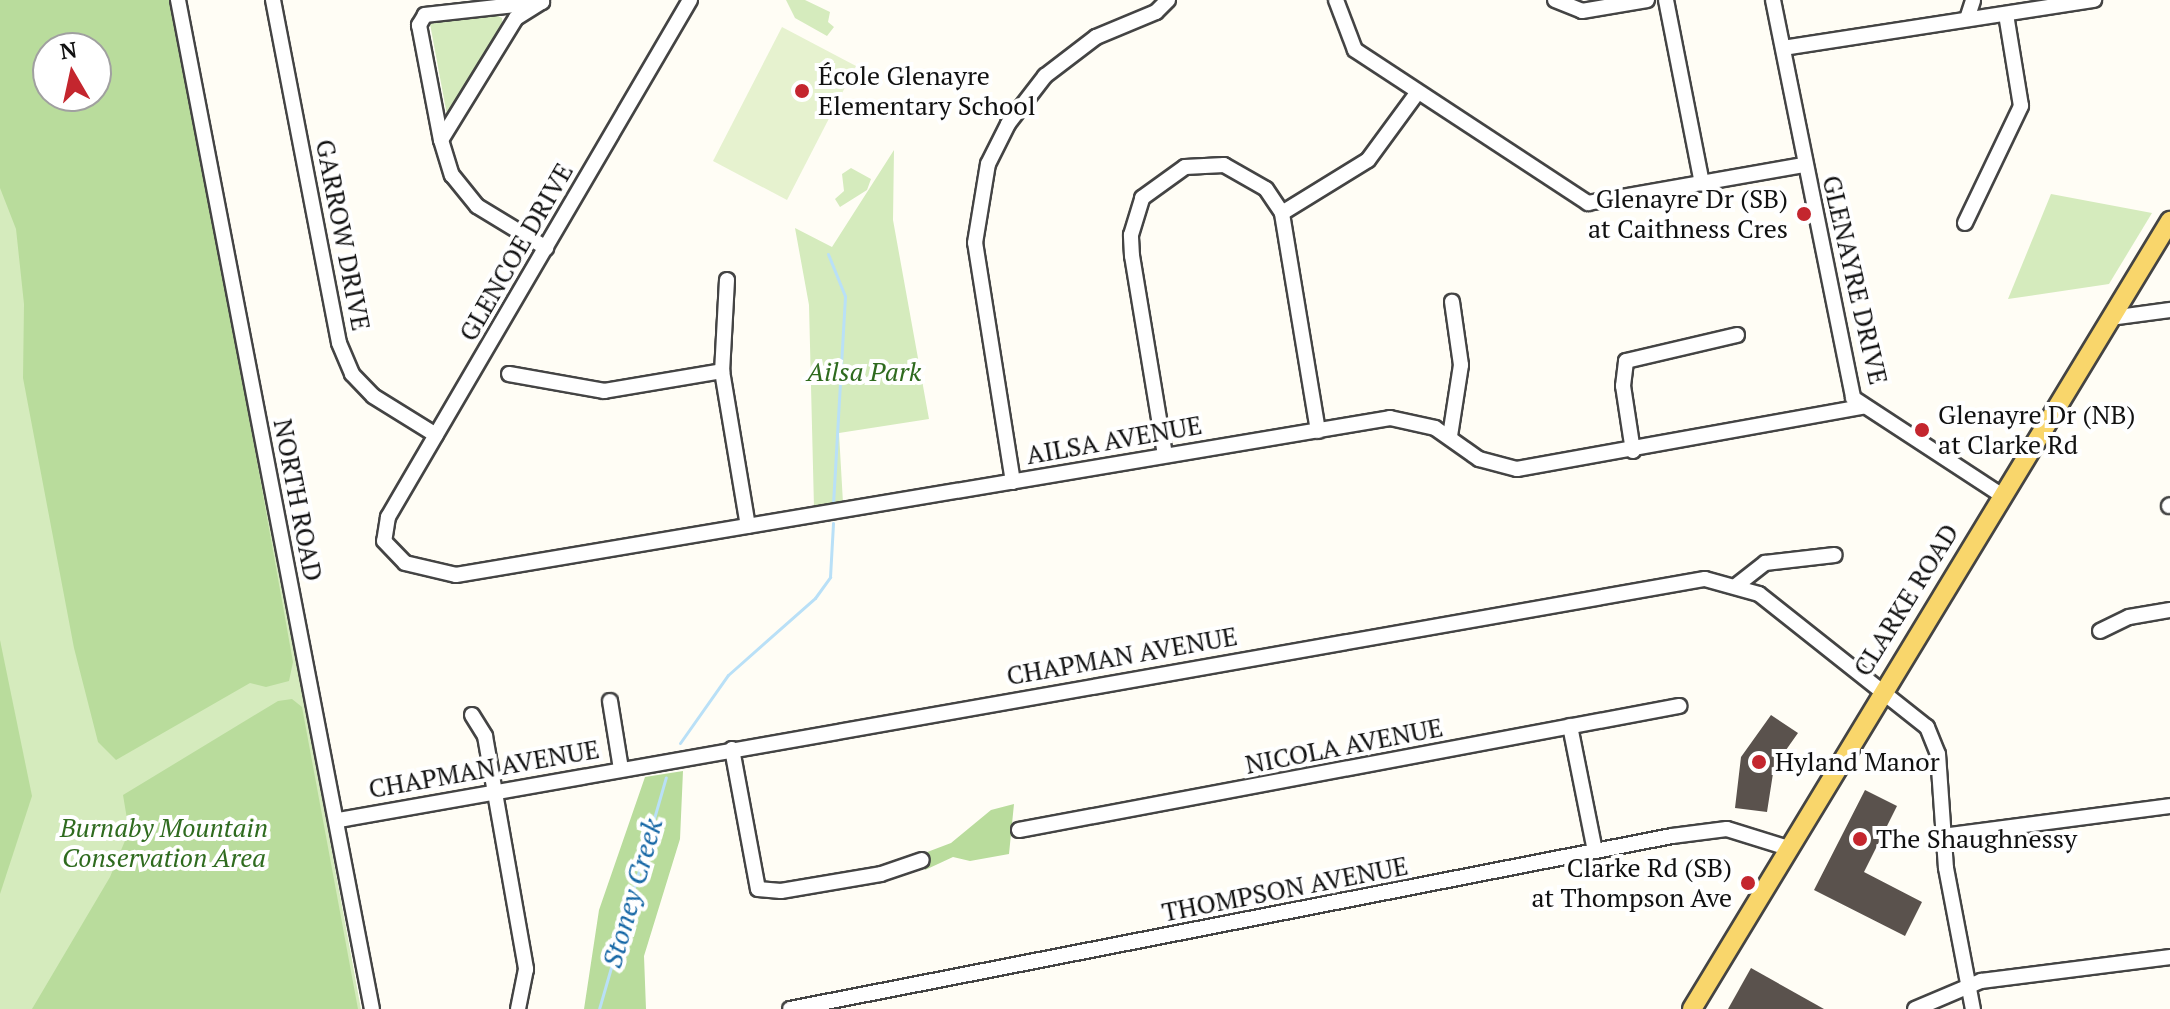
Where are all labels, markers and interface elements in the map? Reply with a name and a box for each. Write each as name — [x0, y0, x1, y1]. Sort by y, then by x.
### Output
north arrow — [32, 32, 112, 112]
text: N — [58, 34, 79, 65]
place label: École Glenayre Elementary School — [818, 60, 1036, 122]
marker: École Glenayre Elementary School — [793, 82, 811, 100]
street label: GARROW DRIVE — [309, 137, 377, 333]
street label: GLENCOE DRIVE — [452, 158, 580, 346]
street label: GLENAYRE DRIVE — [1816, 172, 1894, 388]
place label: Glenayre Dr (SB) at Caithness Cres — [1588, 183, 1788, 244]
marker: Glenayre Dr (SB) at Caithness Cres — [1795, 205, 1813, 223]
park label: Ailsa Park — [807, 356, 921, 388]
place label: Glenayre Dr (NB) at Clarke Rd — [1938, 399, 2135, 460]
street label: AILSA AVENUE — [1023, 409, 1205, 471]
street label: NORTH ROAD — [267, 416, 329, 584]
marker: Glenayre Dr (NB) at Clarke Rd — [1913, 421, 1931, 439]
street label: CLARKE ROAD — [1847, 518, 1965, 682]
street label: CHAPMAN AVENUE — [1004, 620, 1240, 692]
street label: NICOLA AVENUE — [1242, 711, 1446, 781]
street label: CHAPMAN AVENUE — [366, 733, 602, 805]
place label: Hyland Manor — [1775, 746, 1940, 778]
marker: Hyland Manor — [1750, 753, 1768, 771]
park label: Burnaby Mountain Conservation Area — [60, 812, 268, 874]
water label: Stoney Creek — [595, 815, 669, 971]
place label: The Shaughnessy — [1876, 823, 2077, 855]
marker: The Shaughnessy — [1851, 830, 1869, 848]
street label: THOMPSON AVENUE — [1159, 850, 1411, 928]
place label: Clarke Rd (SB) at Thompson Ave — [1531, 852, 1732, 914]
marker: Clarke Rd (SB) at Thompson Ave — [1739, 874, 1757, 892]

